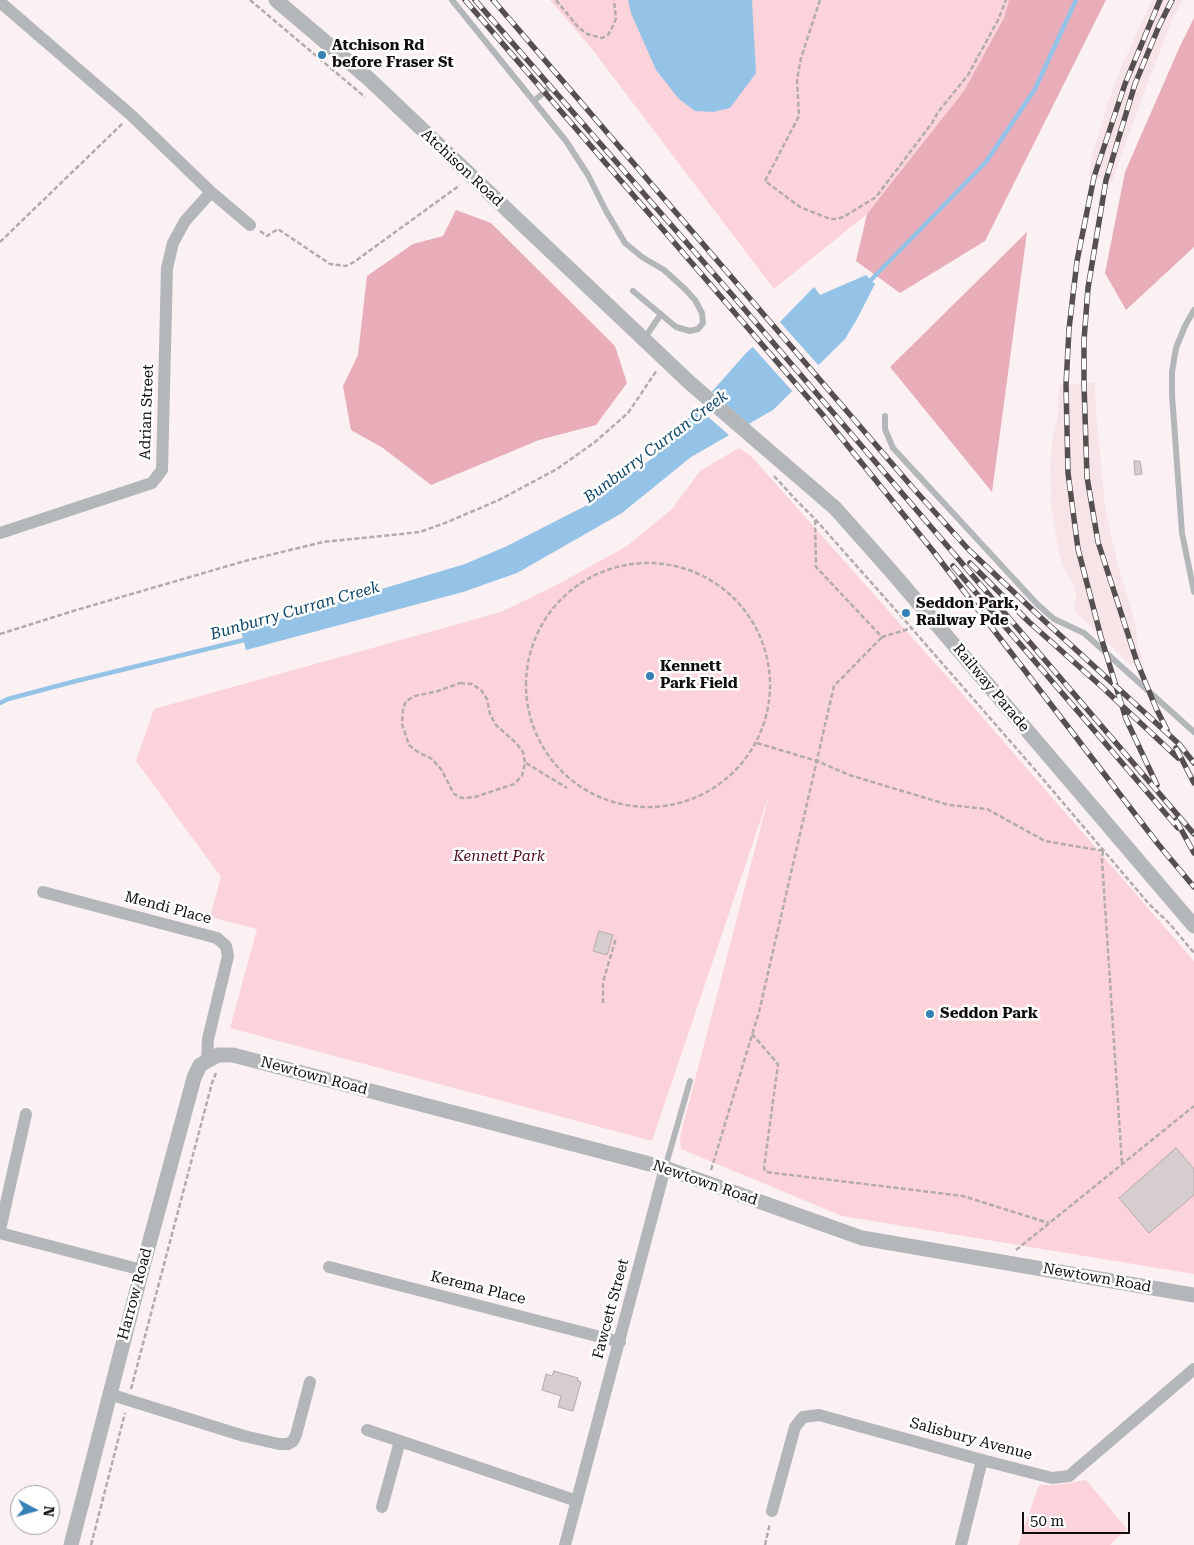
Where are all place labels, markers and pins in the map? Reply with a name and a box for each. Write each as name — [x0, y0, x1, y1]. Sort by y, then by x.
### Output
place label: Atchison Rd before Fraser St — [332, 37, 454, 72]
marker: Atchison Rd before Fraser St — [316, 49, 328, 61]
place label: Seddon Park, Railway Pde — [916, 595, 1019, 630]
marker: Seddon Park, Railway Pde — [900, 607, 912, 619]
place label: Kennett Park Field — [660, 658, 738, 693]
marker: Kennett Park Field — [644, 670, 656, 682]
place label: Seddon Park — [940, 1005, 1038, 1023]
marker: Seddon Park — [924, 1008, 936, 1020]

